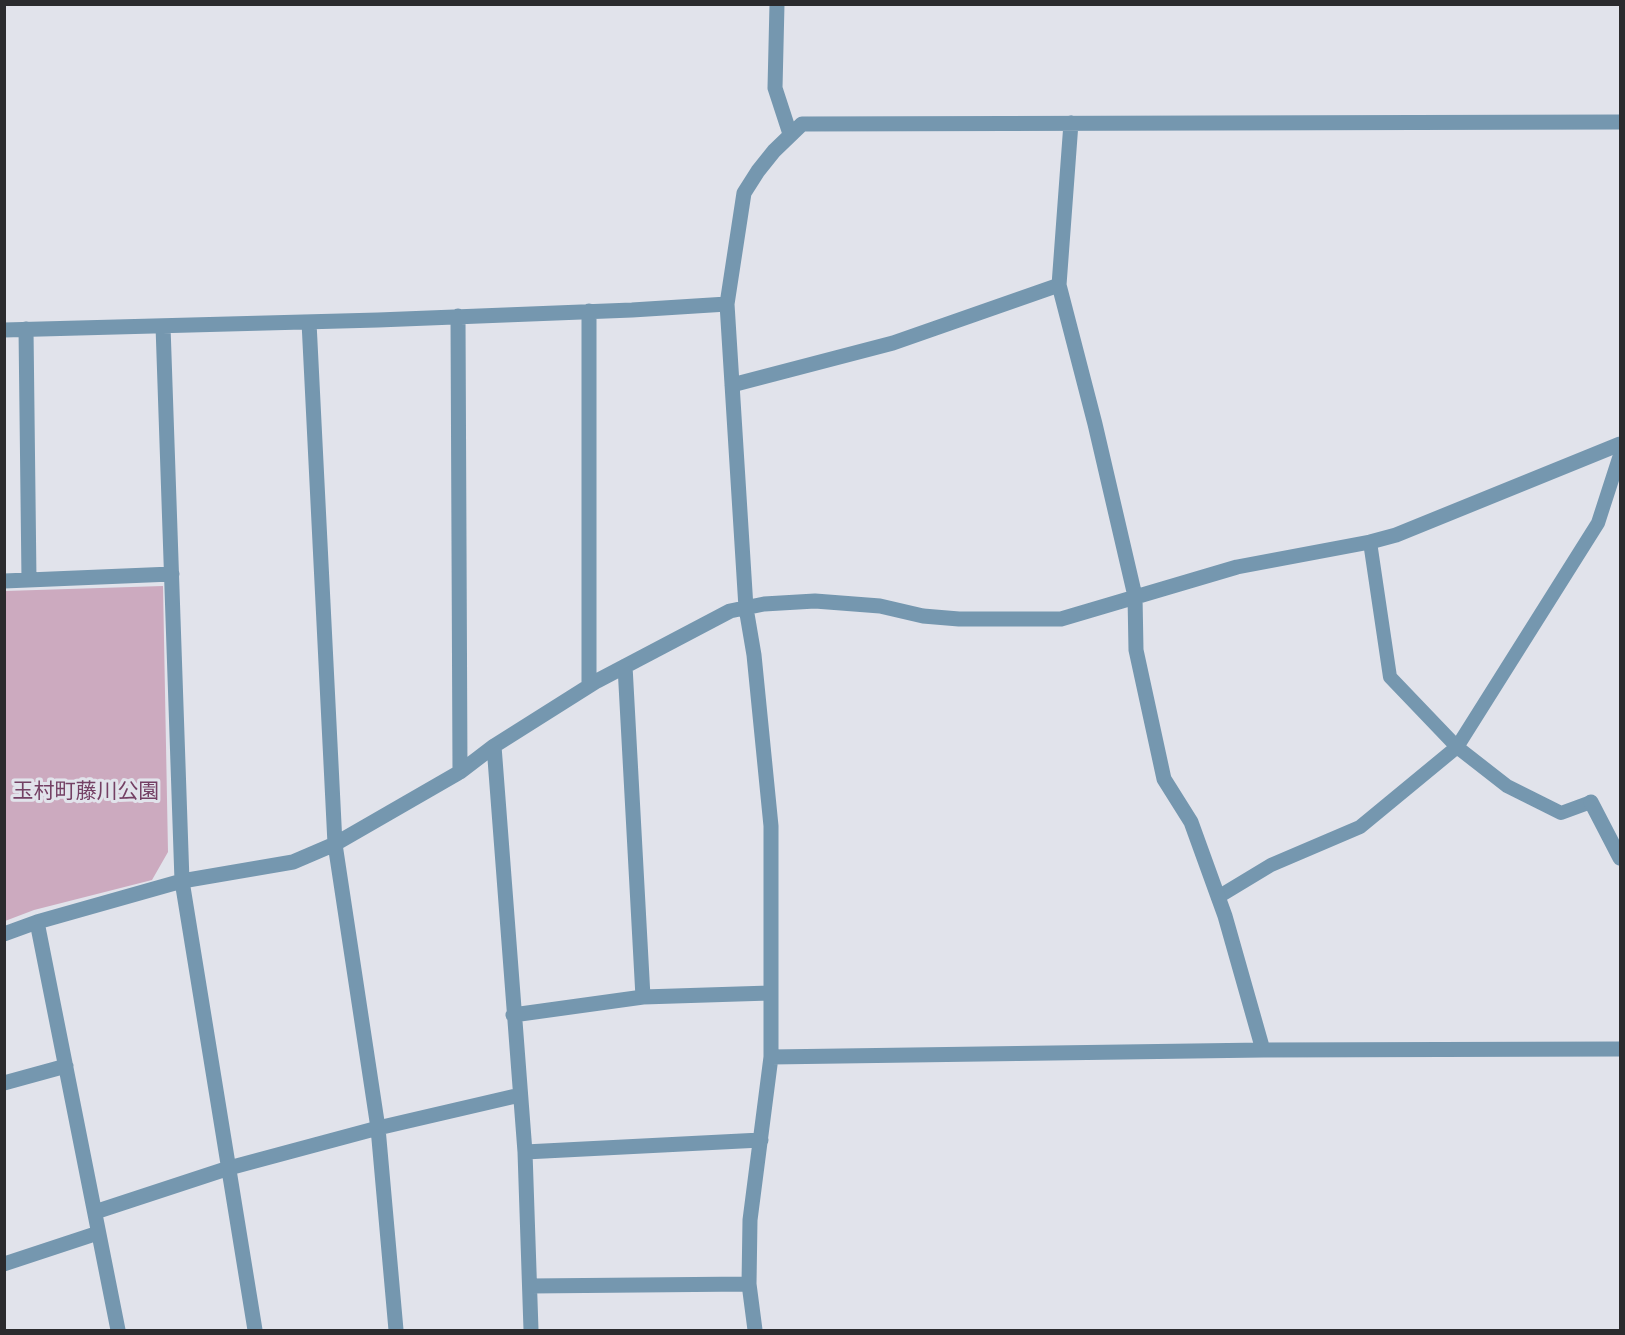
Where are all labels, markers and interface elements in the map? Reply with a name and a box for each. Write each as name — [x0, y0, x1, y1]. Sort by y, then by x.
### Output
park label: 玉村町藤川公園 — [13, 780, 159, 806]

